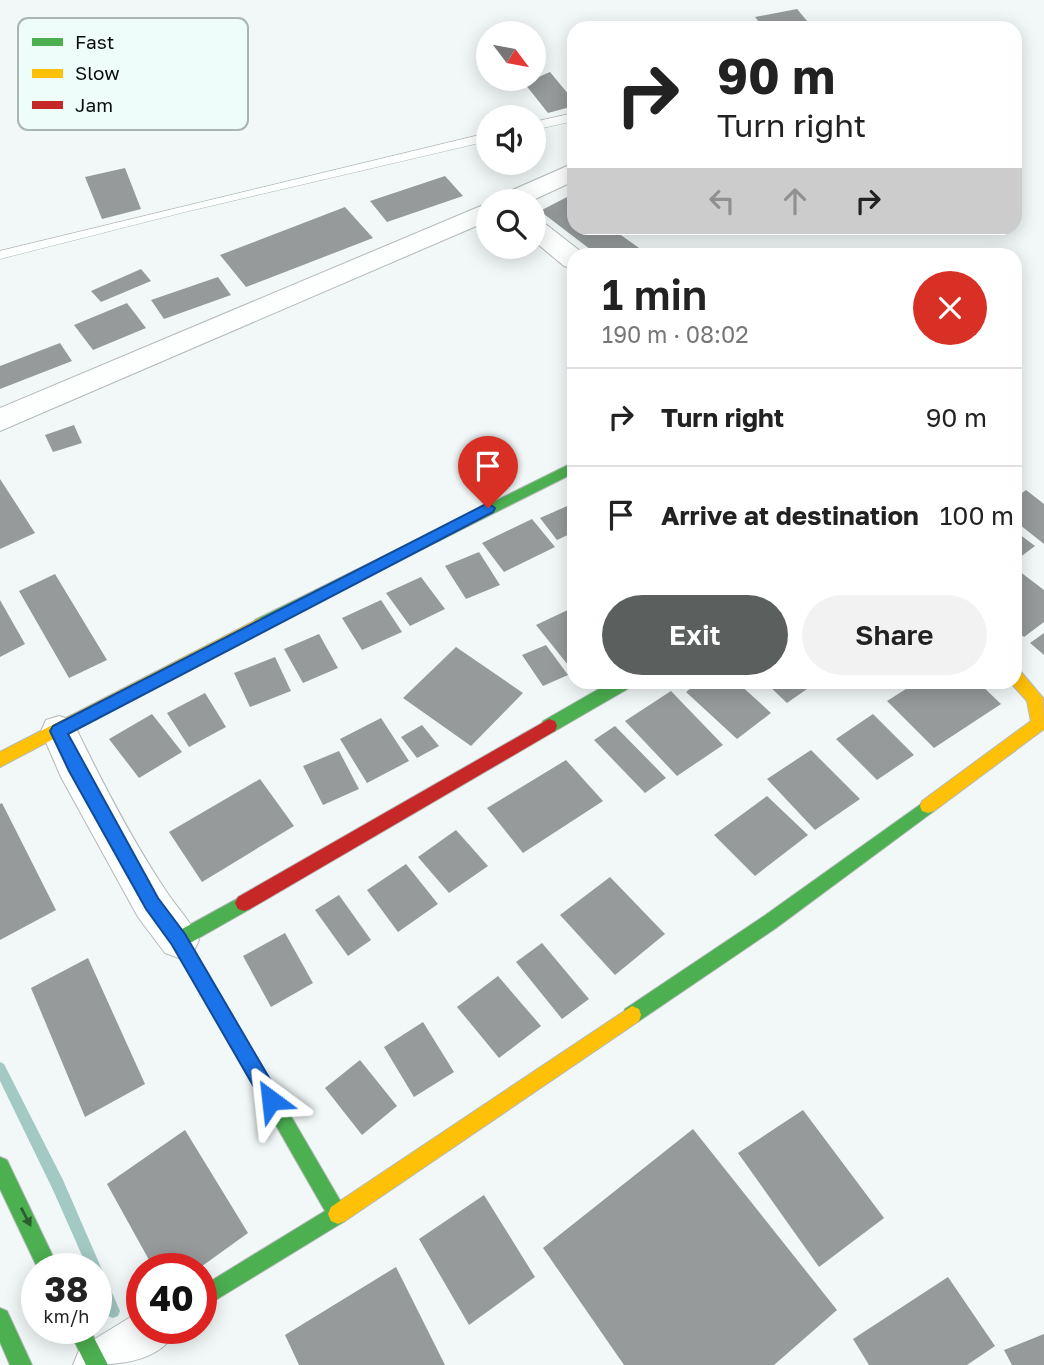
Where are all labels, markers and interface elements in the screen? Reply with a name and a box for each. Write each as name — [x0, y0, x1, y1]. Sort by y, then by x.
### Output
legend — [18, 18, 248, 130]
north arrow — [476, 21, 546, 91]
map controls — [476, 21, 546, 259]
text: Fast — [75, 30, 114, 53]
text: 90 m — [717, 46, 835, 105]
icon: right — [602, 49, 693, 140]
text: Slow — [75, 61, 120, 84]
text: Jam — [75, 93, 113, 116]
button: sound — [476, 105, 546, 175]
text: Turn right — [717, 106, 866, 144]
icon: left — [703, 182, 741, 220]
icon: ahead — [776, 182, 814, 220]
icon: right — [849, 182, 887, 220]
button: search — [476, 189, 546, 259]
text: 1 min — [602, 269, 707, 319]
button: close — [913, 271, 987, 345]
text: 190 m · 08:02 — [602, 320, 749, 348]
icon: right — [602, 398, 640, 436]
text: Turn right — [661, 402, 784, 433]
text: 90 m — [926, 402, 987, 433]
pin — [458, 436, 518, 508]
icon: arrive — [469, 447, 507, 485]
icon: arrive — [602, 496, 640, 534]
text: Arrive at destination — [661, 500, 919, 531]
text: 100 m — [940, 500, 1014, 531]
button: Exit — [602, 595, 788, 675]
button: Share — [802, 595, 987, 675]
position arrow — [234, 1063, 308, 1137]
one-way arrow — [20, 1207, 32, 1227]
speed limit sign: 40 — [126, 1253, 217, 1344]
text: 38 — [45, 1268, 88, 1310]
text: km/h — [44, 1305, 89, 1327]

